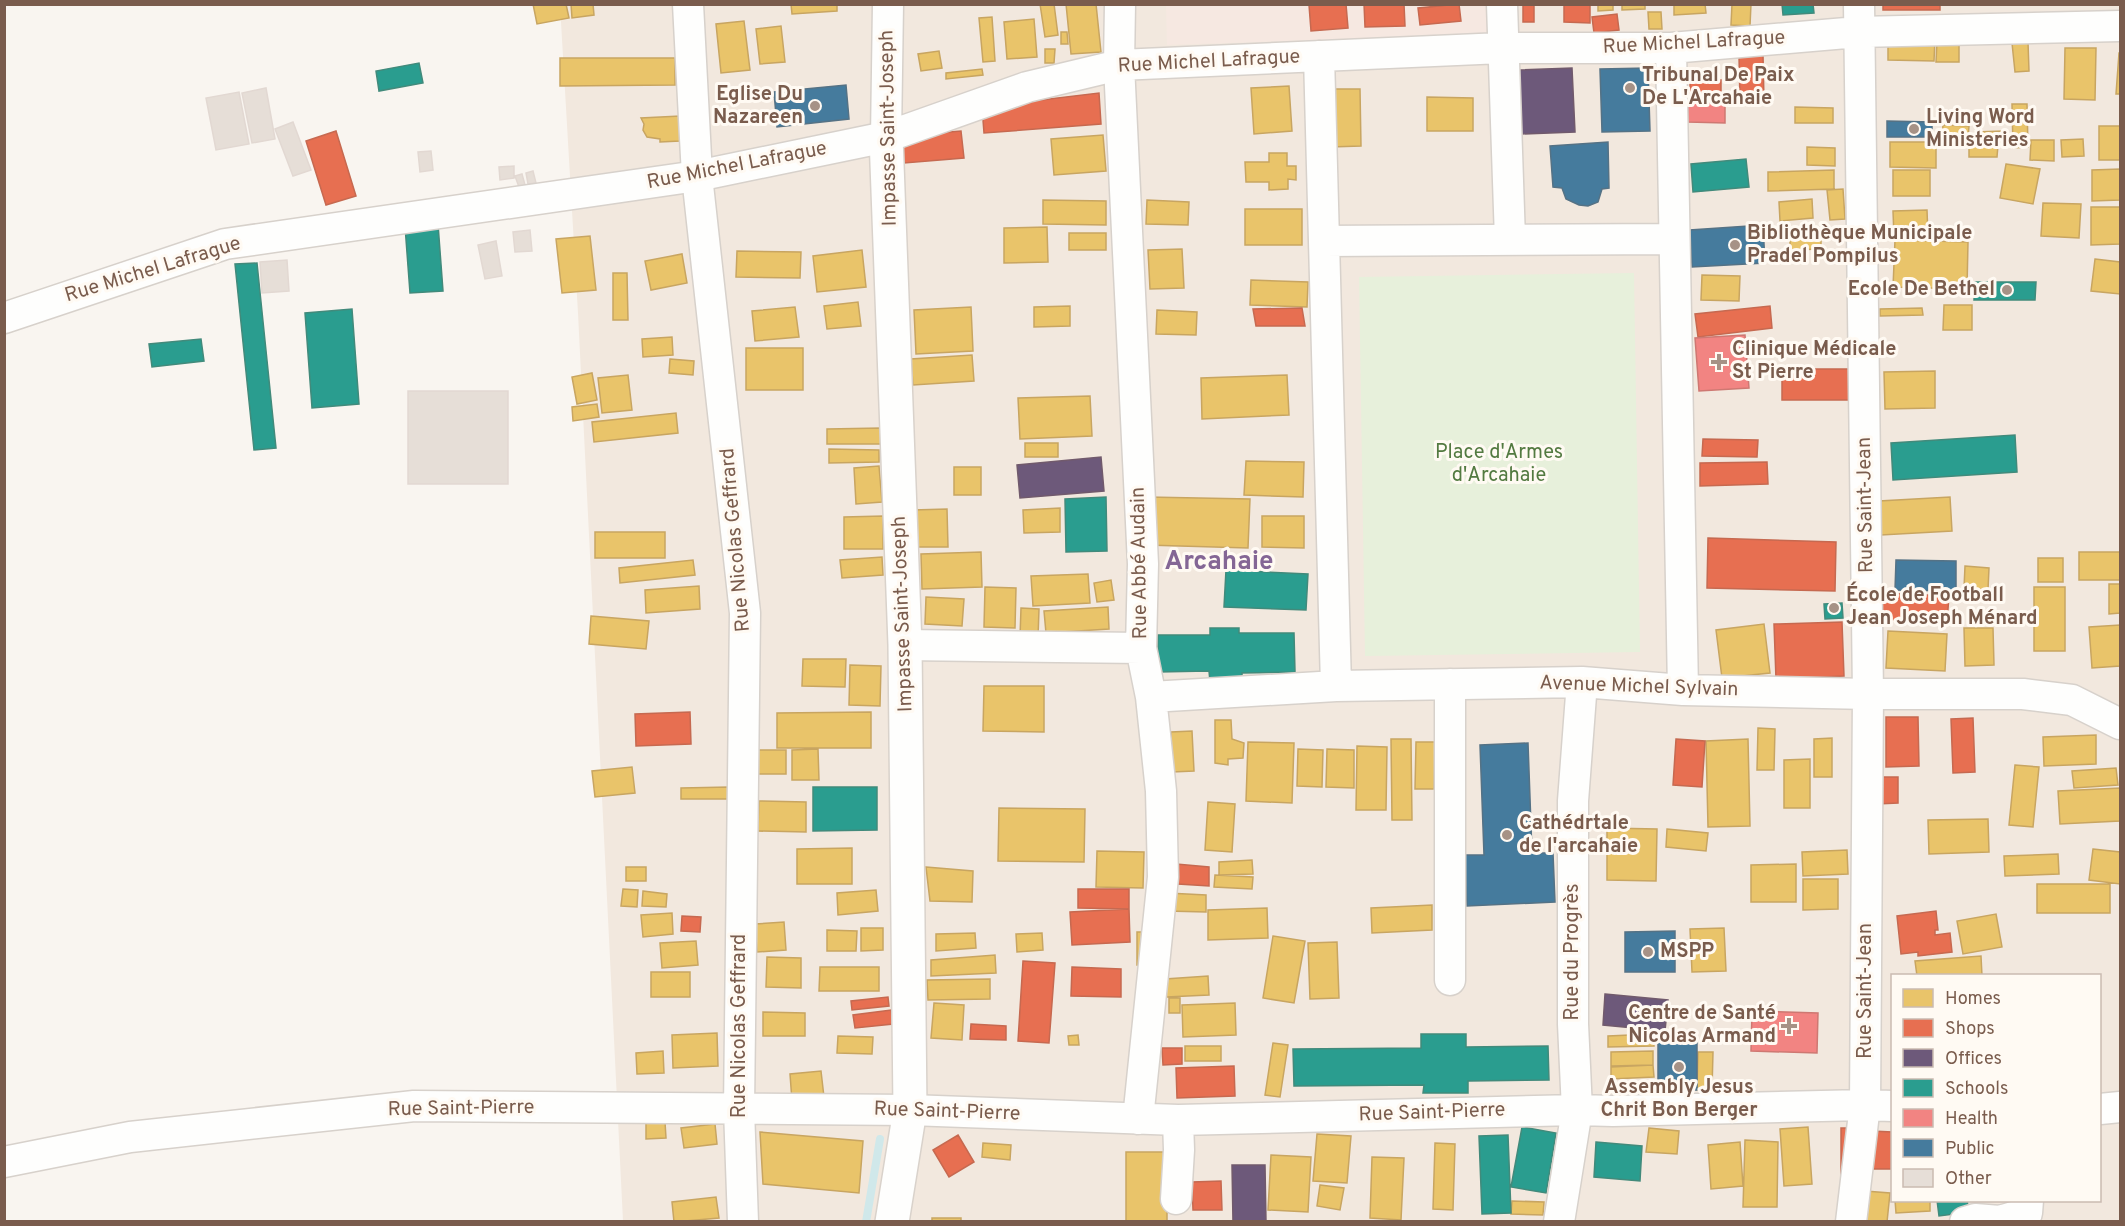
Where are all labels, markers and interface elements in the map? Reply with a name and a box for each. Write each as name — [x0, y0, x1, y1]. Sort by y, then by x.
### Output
street label: Rue Michel Lafrague — [1602, 25, 1786, 61]
street label: Impasse Saint-Joseph — [874, 30, 904, 226]
street label: Rue Michel Lafrague — [1117, 44, 1301, 80]
place label: Tribunal De Paix De L'Arcahaie — [1642, 63, 1795, 112]
marker: Tribunal De Paix De L'Arcahaie — [1623, 81, 1637, 95]
place label: Eglise Du Nazareen — [713, 82, 803, 131]
marker: Eglise Du Nazareen — [808, 99, 822, 113]
place label: Living Word Ministeries — [1926, 105, 2035, 154]
marker: Living Word Ministeries — [1907, 122, 1921, 136]
street label: Rue Michel Lafrague — [645, 136, 829, 196]
place label: Bibliothèque Municipale Pradel Pompilus — [1747, 221, 1972, 270]
street label: Rue Michel Lafrague — [62, 231, 244, 309]
marker: Bibliothèque Municipale Pradel Pompilus — [1728, 238, 1742, 252]
place label: Ecole De Bethel — [1848, 277, 1995, 303]
marker: Ecole De Bethel — [2000, 283, 2014, 297]
place label: Clinique Médicale St Pierre — [1732, 337, 1896, 386]
marker: Clinique Médicale St Pierre — [1710, 353, 1728, 371]
street label: Rue Saint-Jean — [1852, 437, 1880, 573]
park label: Place d'Armes d'Arcahaie — [1435, 440, 1563, 489]
street label: Rue Nicolas Geffrard — [715, 447, 757, 633]
street label: Rue Abbé Audain — [1126, 486, 1154, 640]
street label: Impasse Saint-Joseph — [887, 515, 919, 713]
district label: Arcahaie — [1165, 546, 1273, 579]
place label: École de Football Jean Joseph Ménard — [1846, 581, 2038, 632]
marker: École de Football Jean Joseph Ménard — [1827, 601, 1841, 615]
street label: Avenue Michel Sylvain — [1539, 671, 1739, 703]
place label: Cathédrtale de l'arcahaie — [1519, 811, 1638, 860]
marker: Cathédrtale de l'arcahaie — [1500, 828, 1514, 842]
street label: Rue du Progrès — [1560, 883, 1586, 1021]
street label: Rue Saint-Jean — [1853, 923, 1879, 1059]
street label: Rue Nicolas Geffrard — [727, 934, 753, 1118]
place label: MSPP — [1660, 939, 1714, 965]
marker: MSPP — [1641, 945, 1655, 959]
legend — [1891, 974, 2101, 1202]
text: Homes — [1945, 988, 2001, 1011]
place label: Centre de Santé Nicolas Armand — [1628, 1001, 1776, 1050]
marker: Centre de Santé Nicolas Armand — [1780, 1017, 1798, 1035]
text: Shops — [1945, 1018, 1995, 1041]
text: Offices — [1945, 1048, 2002, 1071]
marker: Assembly Jesus Chrit Bon Berger — [1672, 1060, 1686, 1074]
place label: Assembly Jesus Chrit Bon Berger — [1600, 1075, 1758, 1124]
text: Schools — [1945, 1078, 2008, 1101]
street label: Rue Saint-Pierre — [387, 1095, 535, 1123]
street label: Rue Saint-Pierre — [873, 1096, 1021, 1128]
street label: Rue Saint-Pierre — [1358, 1097, 1506, 1129]
text: Health — [1945, 1108, 1998, 1131]
text: Public — [1945, 1138, 1995, 1161]
text: Other — [1945, 1168, 1992, 1191]

